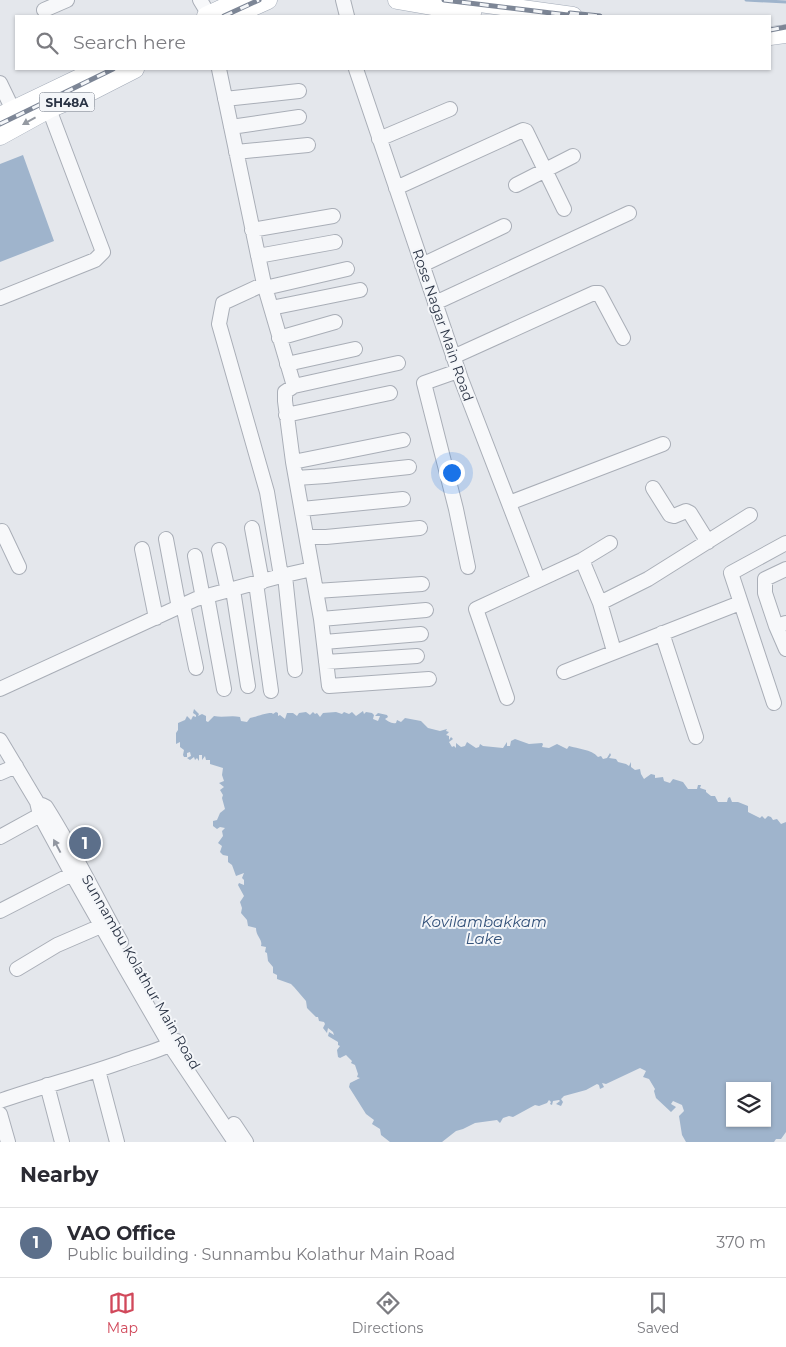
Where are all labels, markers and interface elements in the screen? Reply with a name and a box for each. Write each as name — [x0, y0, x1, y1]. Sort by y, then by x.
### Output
search box — [15, 15, 771, 70]
icon: search — [33, 29, 61, 57]
text: Search here — [73, 31, 186, 54]
road number: SH48A — [40, 92, 94, 111]
one-way arrow — [22, 116, 35, 125]
street label: Rose Nagar Main Road — [408, 247, 478, 403]
your location — [439, 460, 465, 486]
pin: 1 — [69, 824, 101, 862]
one-way arrow — [53, 838, 61, 853]
street label: Sunnambu Kolathur Main Road — [78, 871, 204, 1073]
water label: Kovilambakkam Lake — [421, 912, 547, 948]
map controls — [726, 1082, 771, 1127]
button: layers — [726, 1082, 771, 1127]
text: Nearby — [20, 1162, 99, 1187]
text: VAO Office — [67, 1222, 176, 1245]
text: 1 — [33, 1233, 39, 1252]
text: 370 m — [716, 1233, 766, 1252]
text: Public building · Sunnambu Kolathur Main Road — [67, 1245, 455, 1264]
tab: Map — [107, 1289, 138, 1337]
tab: Directions — [352, 1289, 423, 1337]
tab: Saved — [637, 1289, 679, 1337]

